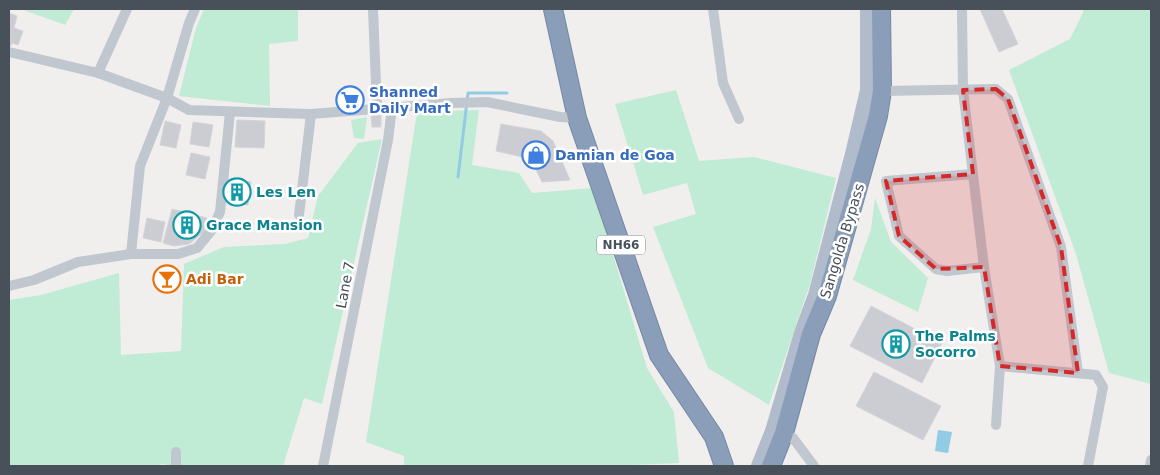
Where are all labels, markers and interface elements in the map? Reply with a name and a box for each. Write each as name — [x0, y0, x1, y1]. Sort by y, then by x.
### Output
place label: Shanned Daily Mart — [369, 84, 451, 116]
supermarket icon: Shanned Daily Mart — [335, 85, 365, 115]
shop icon: Damian de Goa — [521, 140, 551, 170]
place label: Damian de Goa — [555, 147, 675, 163]
building icon: Les Len — [222, 177, 252, 207]
street label: Sangolda Bypass — [817, 181, 867, 301]
place label: Les Len — [256, 184, 316, 200]
building icon: Grace Mansion — [172, 210, 202, 240]
place label: Grace Mansion — [206, 217, 323, 233]
road number: NH66 — [597, 236, 645, 254]
street label: Lane 7 — [333, 260, 357, 310]
bar icon: Adi Bar — [152, 264, 182, 294]
place label: Adi Bar — [186, 271, 244, 287]
place label: The Palms Socorro — [915, 328, 996, 360]
building icon: The Palms Socorro — [881, 329, 911, 359]

